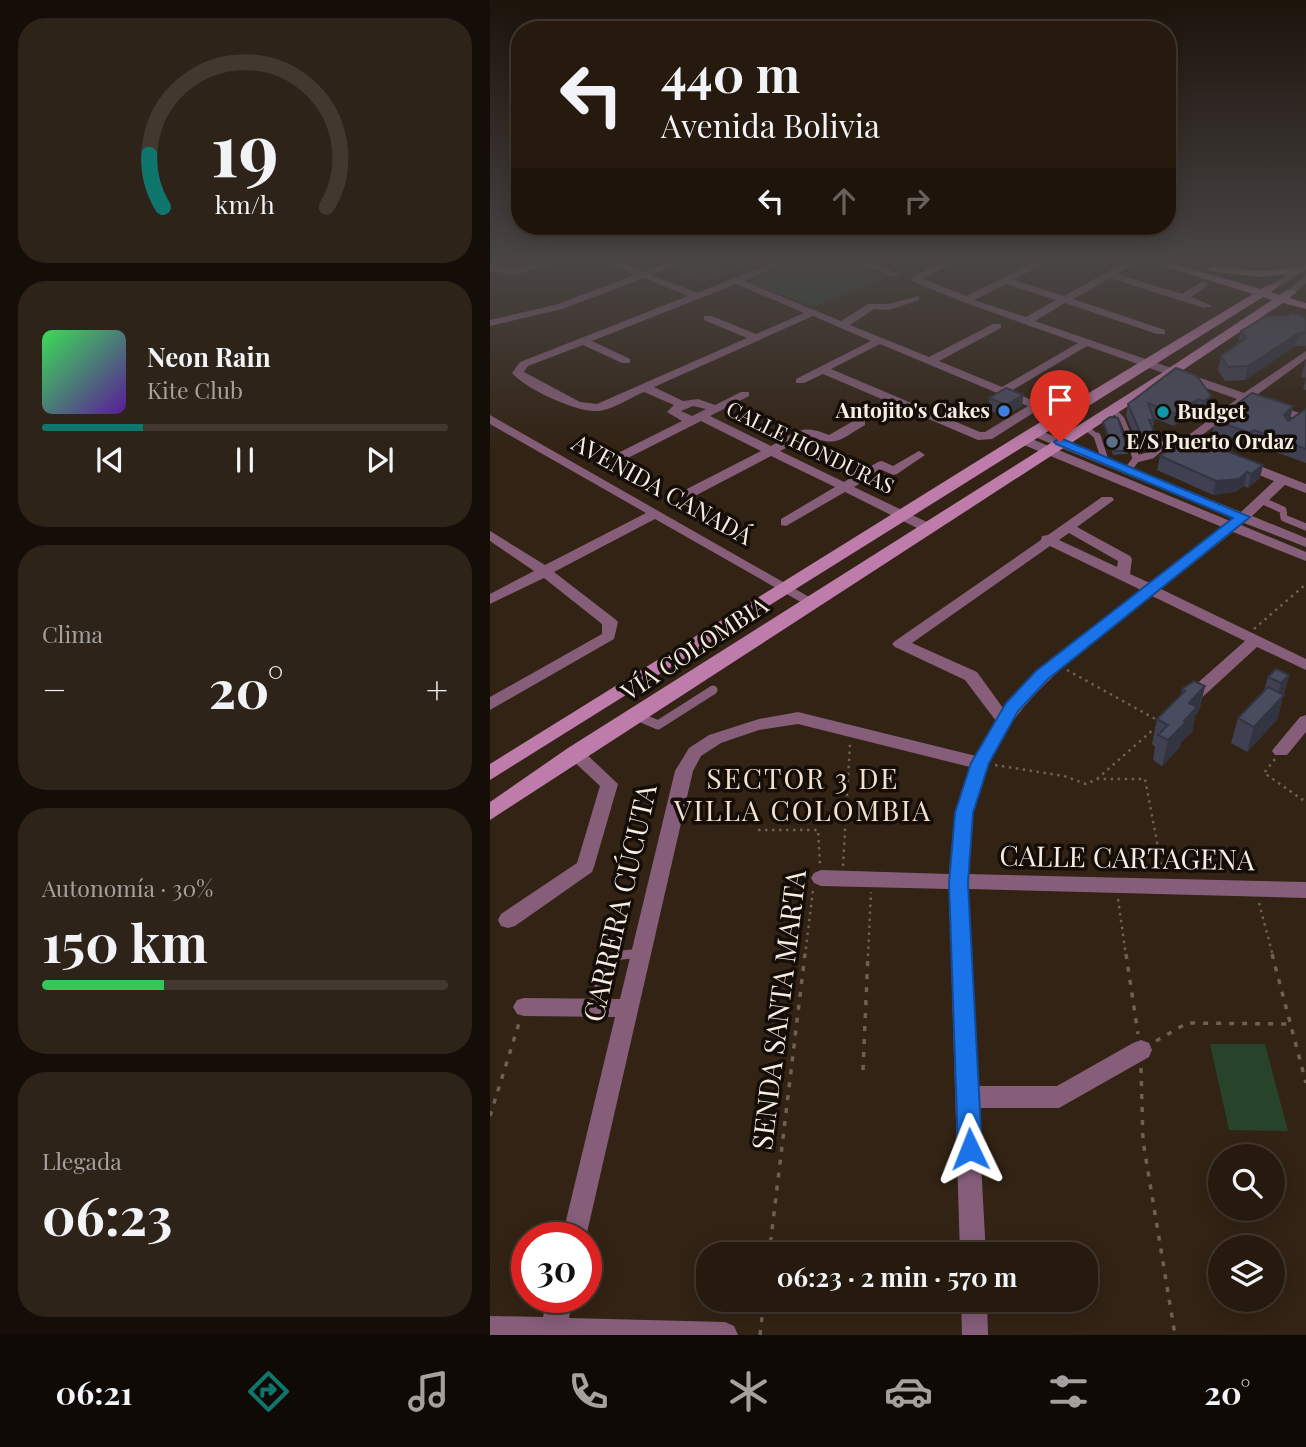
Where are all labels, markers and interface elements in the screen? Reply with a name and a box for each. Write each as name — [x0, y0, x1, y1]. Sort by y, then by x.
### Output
text: 440 m — [661, 40, 800, 105]
icon: left — [546, 49, 637, 140]
text: 19 — [211, 98, 279, 195]
text: Avenida Bolivia — [661, 103, 880, 146]
icon: left — [752, 182, 790, 220]
icon: ahead — [825, 182, 863, 220]
icon: right — [898, 182, 936, 220]
text: km/h — [215, 187, 275, 220]
text: Neon Rain — [147, 339, 271, 374]
pin — [1030, 370, 1090, 442]
text: Kite Club — [147, 374, 243, 405]
icon: arrive — [1041, 381, 1079, 419]
street label: CALLE HONDURAS — [722, 393, 899, 499]
place label: Antojito's Cakes — [835, 395, 990, 423]
place label: Budget — [1177, 396, 1246, 424]
marker: Antojito's Cakes — [996, 403, 1012, 419]
marker: Budget — [1155, 404, 1171, 420]
street label: AVENIDA CANADÁ — [566, 425, 759, 551]
place label: E/S Puerto Ordaz — [1126, 426, 1294, 454]
marker: E/S Puerto Ordaz — [1104, 434, 1120, 450]
icon: previous — [91, 441, 129, 479]
icon: pause — [226, 441, 264, 479]
icon: next — [361, 441, 399, 479]
street label: VÍA COLOMBIA — [613, 587, 774, 707]
text: Clima — [42, 618, 103, 649]
text: 20° — [209, 653, 284, 722]
text: − — [42, 663, 67, 714]
text: + — [426, 663, 448, 714]
district label: SECTOR 3 DE VILLA COLOMBIA — [673, 759, 932, 828]
street label: CARRERA CÚCUTA — [573, 780, 664, 1025]
street label: CALLE CARTAGENA — [999, 836, 1255, 877]
street label: SENDA SANTA MARTA — [742, 867, 813, 1152]
text: Autonomía · 30% — [42, 872, 213, 903]
text: 150 km — [42, 907, 208, 976]
position arrow — [933, 1112, 1007, 1186]
map controls — [1208, 1144, 1285, 1312]
button: search — [1208, 1144, 1285, 1221]
text: Llegada — [42, 1145, 122, 1176]
text: 06:23 — [42, 1180, 172, 1249]
speed limit sign: 30 — [511, 1222, 602, 1313]
button: layers — [1208, 1235, 1285, 1312]
text: 06:23 · 2 min · 570 m — [777, 1259, 1017, 1294]
icon: directions — [244, 1367, 293, 1416]
icon: music — [404, 1367, 453, 1416]
icon: phone — [564, 1367, 613, 1416]
icon: climate — [724, 1367, 773, 1416]
icon: car — [884, 1367, 933, 1416]
icon: filters — [1044, 1367, 1093, 1416]
text: 06:21 — [56, 1370, 132, 1413]
text: 20° — [1204, 1370, 1250, 1413]

